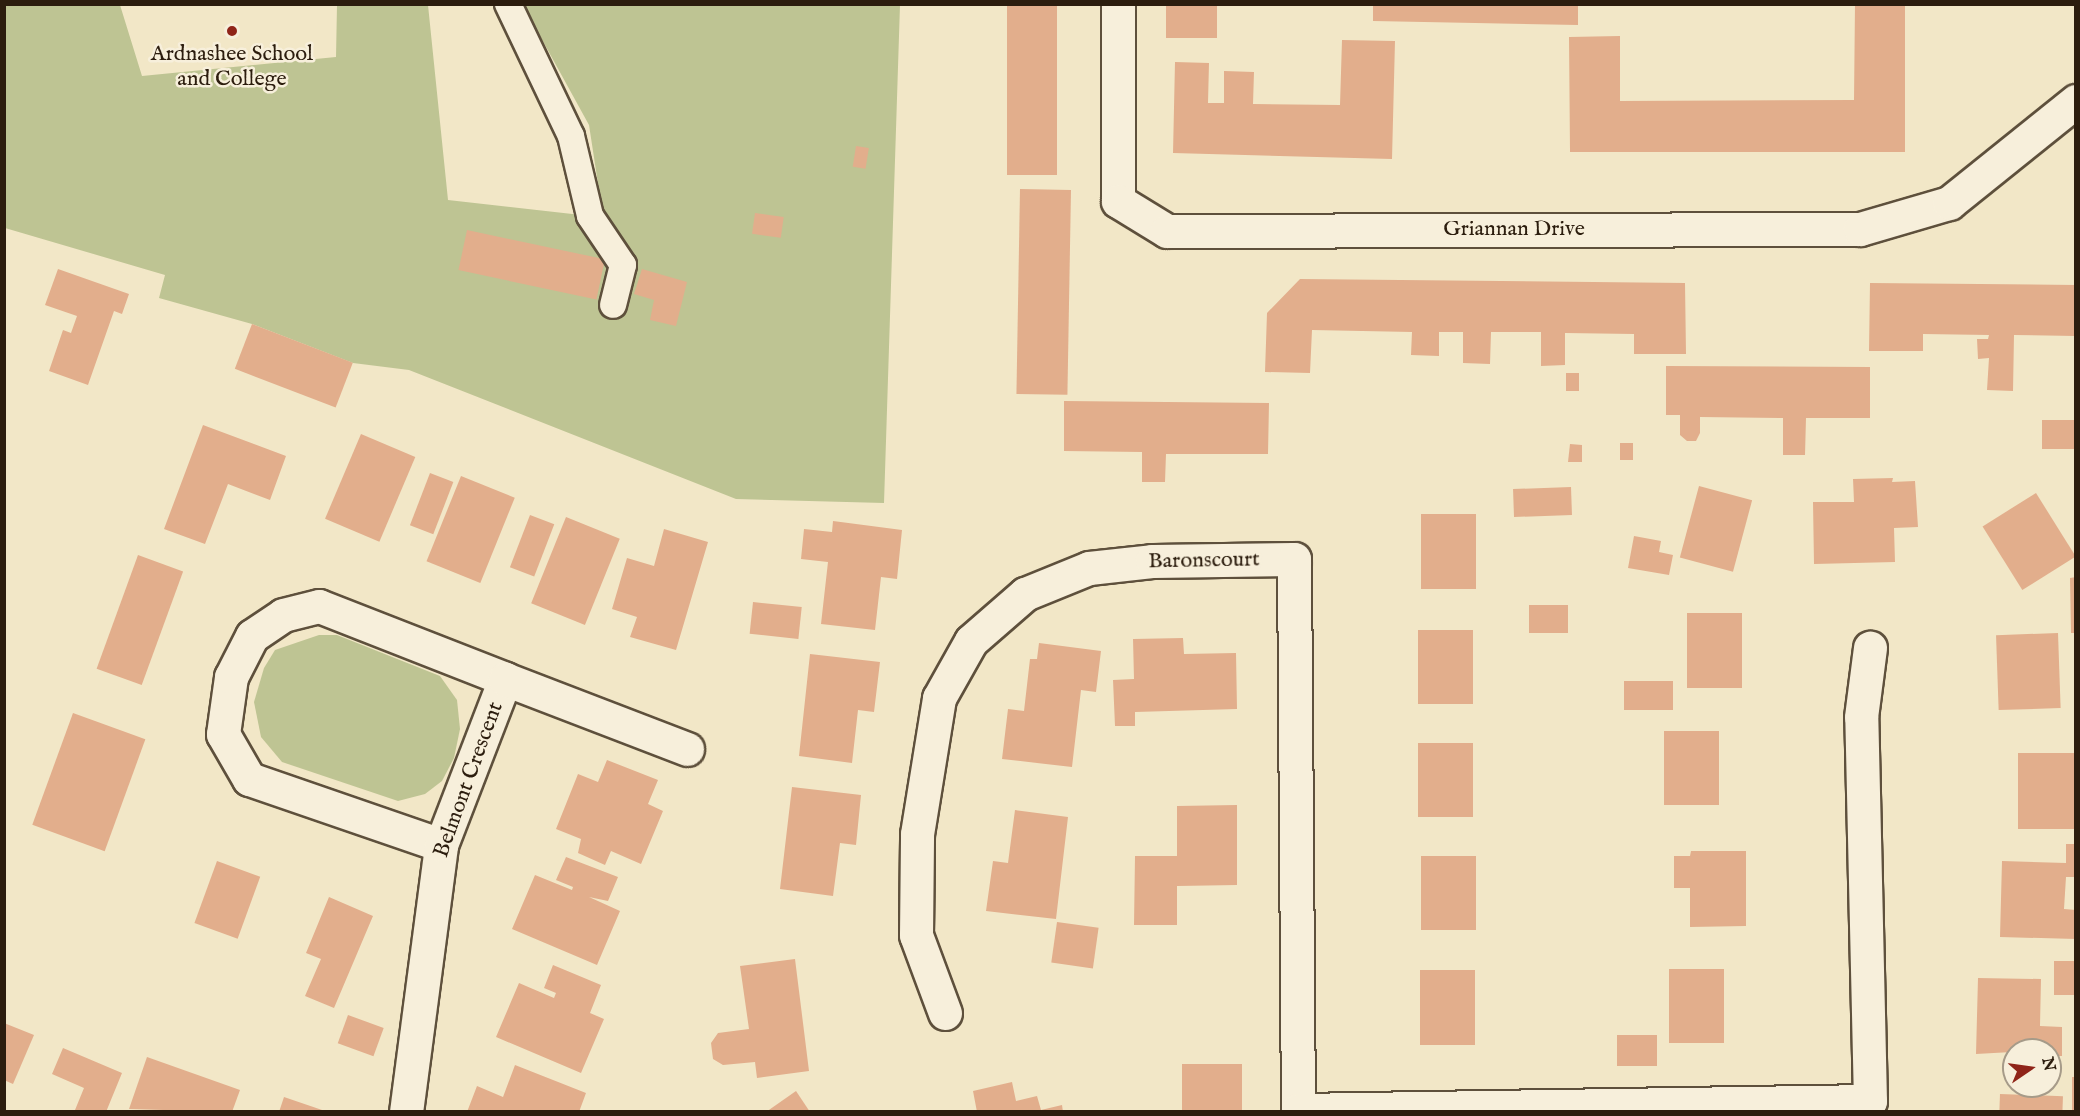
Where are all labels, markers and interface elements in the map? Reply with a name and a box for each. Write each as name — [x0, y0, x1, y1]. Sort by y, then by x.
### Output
marker: Ardnashee School and College — [225, 24, 239, 38]
place label: Ardnashee School and College — [151, 41, 313, 92]
street label: Griannan Drive — [1443, 217, 1585, 243]
street label: Baronscourt — [1148, 547, 1260, 575]
street label: Belmont Crescent — [429, 699, 509, 861]
north arrow — [2002, 1038, 2062, 1098]
text: N — [2036, 1055, 2059, 1073]

